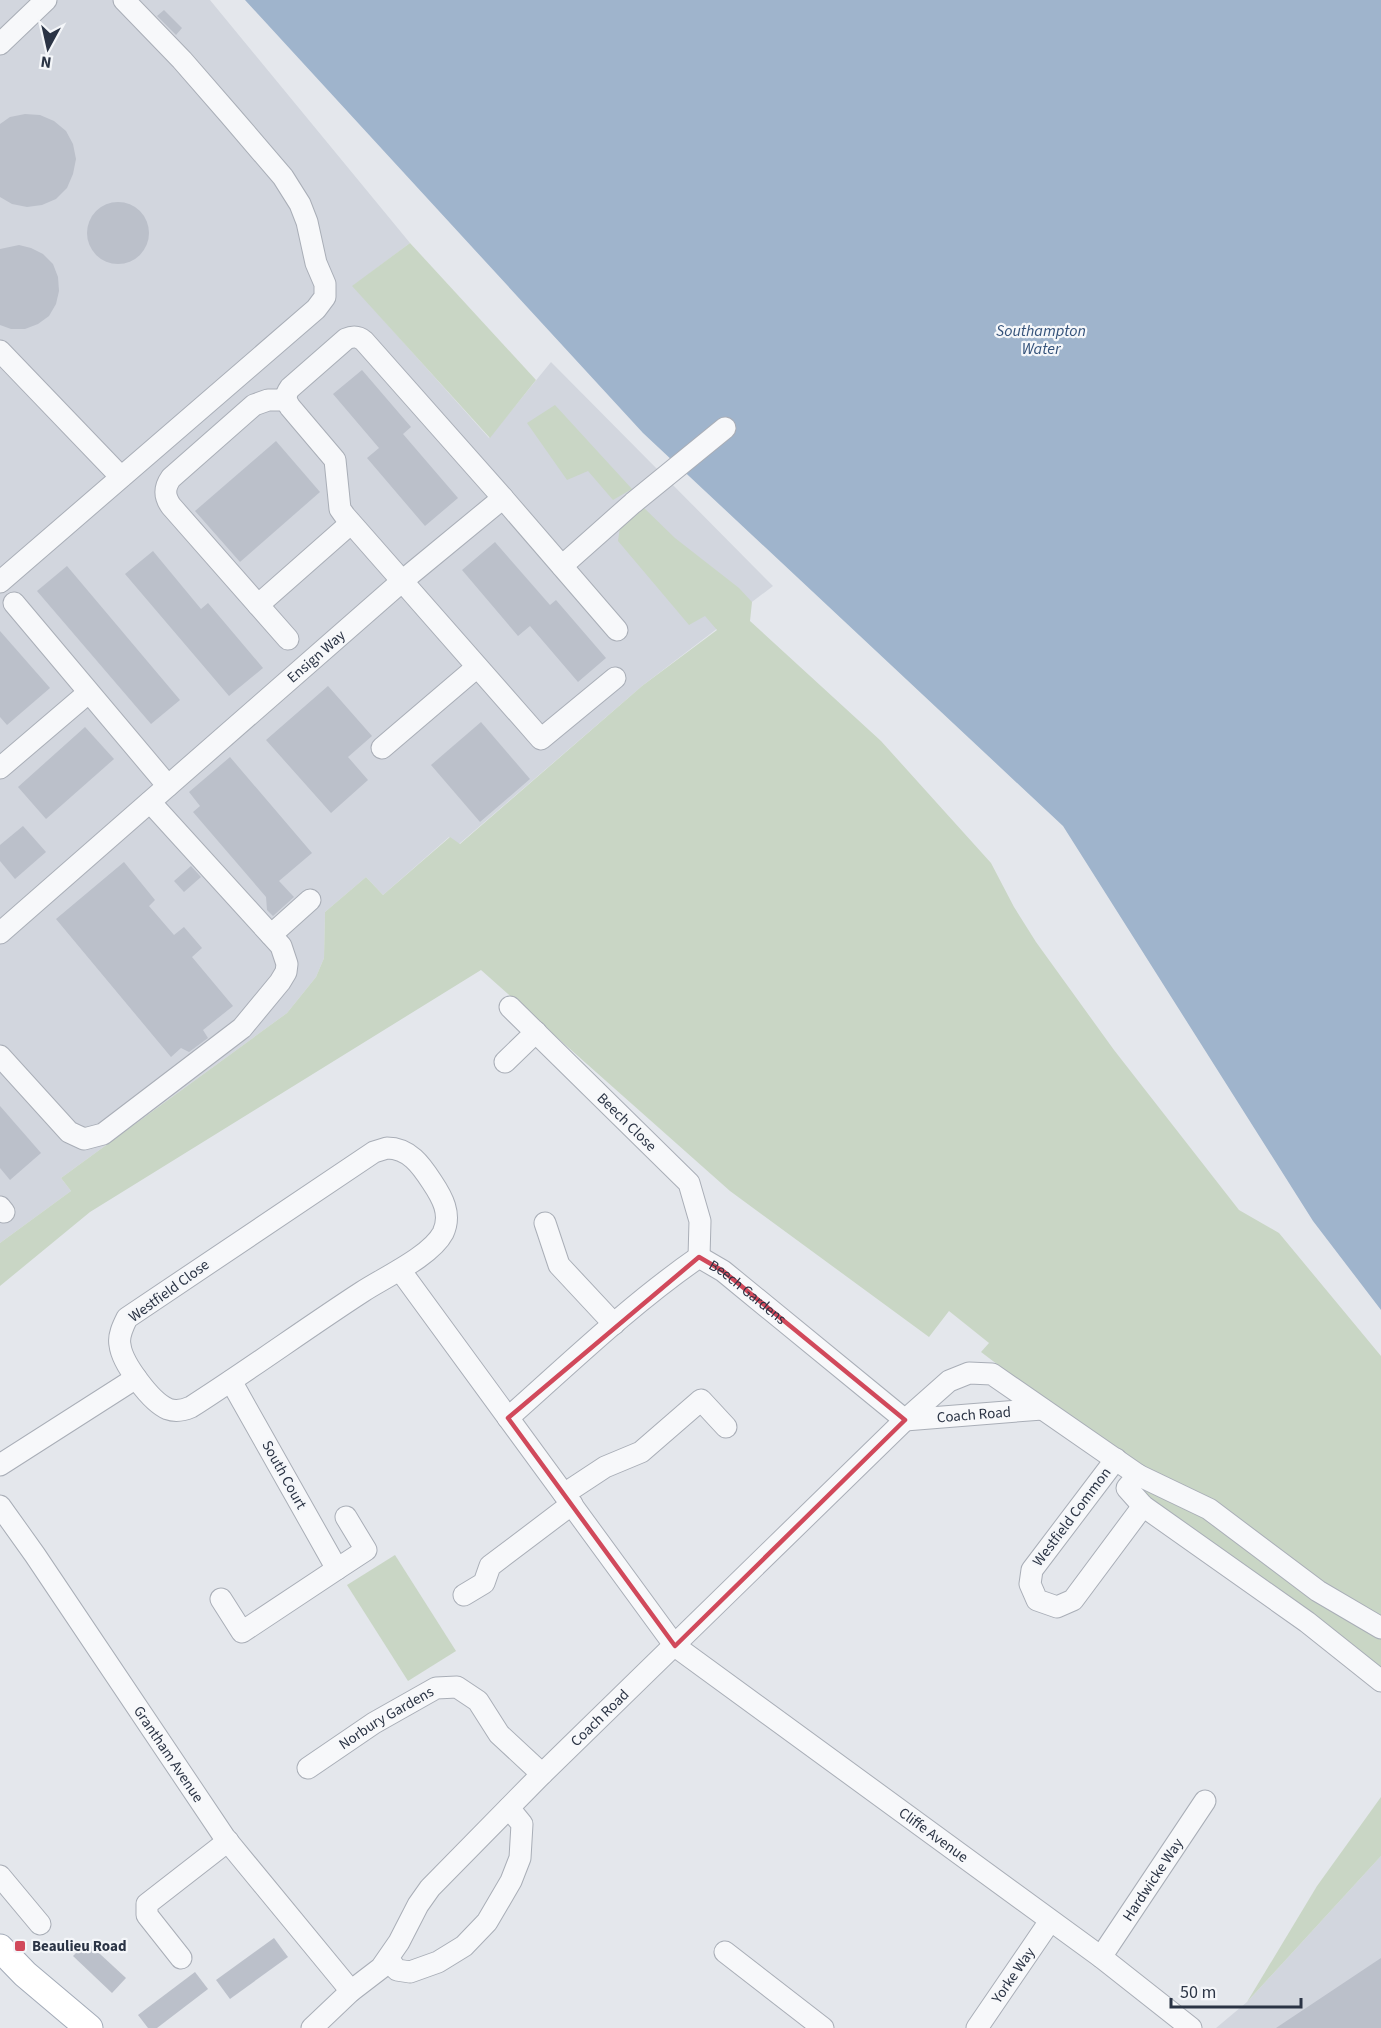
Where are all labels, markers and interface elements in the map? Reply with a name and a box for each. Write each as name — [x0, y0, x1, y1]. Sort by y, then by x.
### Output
north arrow — [18, 18, 78, 78]
text: N — [39, 50, 53, 73]
water label: Southampton Water — [996, 320, 1086, 360]
street label: Ensign Way — [282, 625, 350, 688]
street label: Beech Close — [592, 1088, 661, 1156]
street label: Westfield Close — [124, 1255, 214, 1327]
street label: Beech Gardens — [705, 1255, 791, 1329]
street label: Coach Road — [936, 1401, 1012, 1428]
street label: South Court — [256, 1437, 312, 1513]
street label: Westfield Common — [1028, 1463, 1116, 1571]
street label: Norbury Gardens — [335, 1681, 437, 1755]
street label: Coach Road — [566, 1684, 634, 1751]
street label: Grantham Avenue — [129, 1702, 209, 1807]
street label: Cliffe Avenue — [895, 1802, 973, 1867]
street label: Hardwicke Way — [1117, 1834, 1188, 1925]
place label: Beaulieu Road — [32, 1936, 127, 1957]
marker: Beaulieu Road — [13, 1939, 27, 1953]
street label: Yorke Way — [986, 1943, 1040, 2008]
scale bar — [1171, 1971, 1302, 2009]
text: 50 m — [1180, 1980, 1216, 2005]

